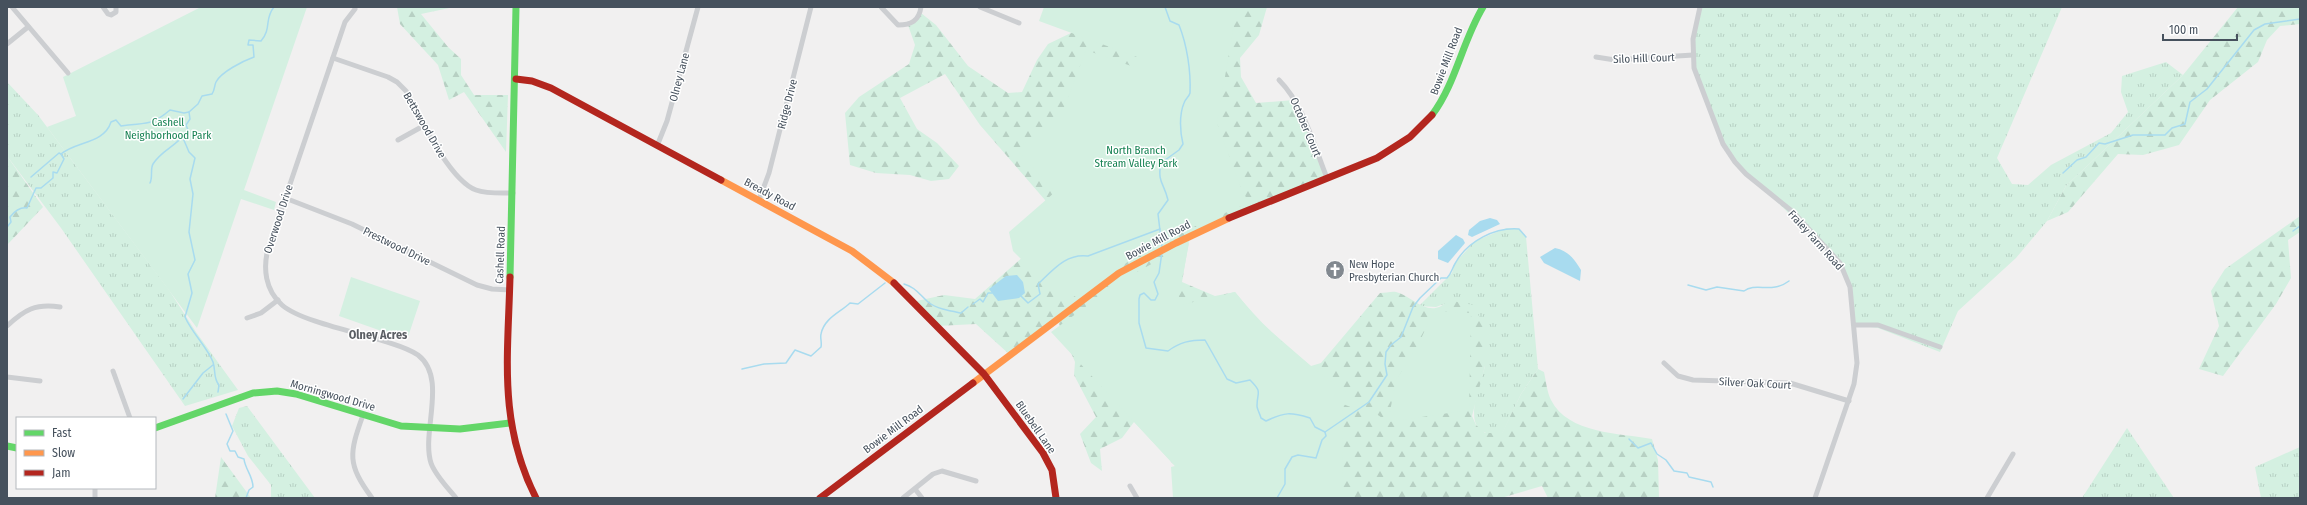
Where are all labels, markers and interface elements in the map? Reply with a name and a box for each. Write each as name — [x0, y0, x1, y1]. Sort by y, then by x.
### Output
scale bar — [2163, 16, 2237, 42]
text: 100 m — [2169, 23, 2198, 37]
street label: Bowie Mill Road — [1428, 25, 1465, 97]
street label: Olney Lane — [667, 51, 692, 103]
street label: Silo Hill Court — [1613, 51, 1675, 66]
street label: Ridge Drive — [775, 78, 800, 130]
street label: Bettswood Drive — [400, 90, 449, 160]
street label: October Court — [1287, 96, 1324, 159]
park label: Cashell Neighborhood Park — [125, 116, 212, 142]
park label: North Branch Stream Valley Park — [1095, 144, 1178, 170]
street label: Bready Road — [742, 175, 798, 213]
street label: Overwood Drive — [261, 183, 296, 255]
street label: Fraley Farm Road — [1785, 208, 1846, 273]
street label: Bowie Mill Road — [1124, 218, 1193, 263]
street label: Prestwood Drive — [361, 225, 433, 268]
street label: Cashell Road — [493, 226, 508, 284]
place label: New Hope Presbyterian Church — [1349, 258, 1439, 284]
church icon: New Hope Presbyterian Church — [1324, 259, 1346, 281]
district label: Olney Acres — [349, 328, 408, 342]
street label: Silver Oak Court — [1719, 375, 1792, 392]
street label: Morningwood Drive — [289, 377, 377, 414]
street label: Bluebell Lane — [1013, 398, 1058, 456]
street label: Bowie Mill Road — [861, 403, 926, 456]
legend — [16, 417, 156, 489]
text: Fast — [52, 426, 71, 440]
text: Slow — [52, 446, 75, 460]
text: Jam — [52, 466, 70, 480]

